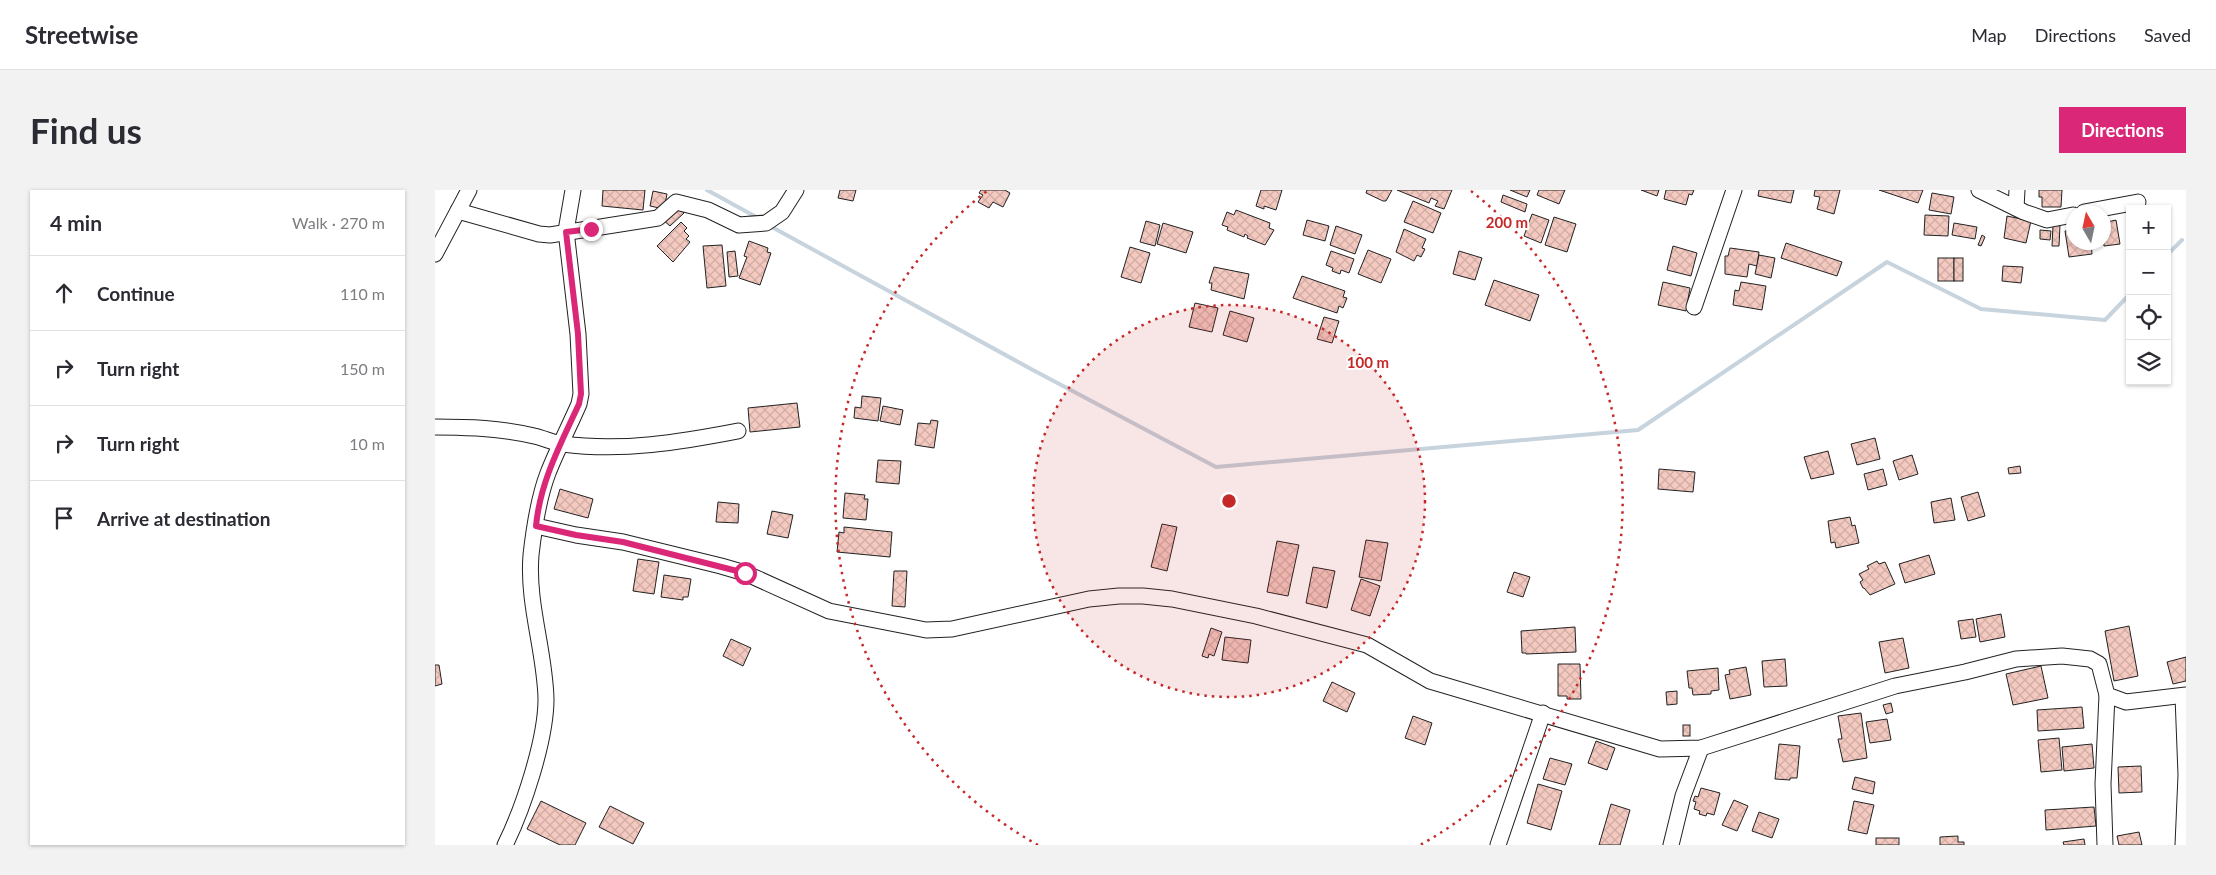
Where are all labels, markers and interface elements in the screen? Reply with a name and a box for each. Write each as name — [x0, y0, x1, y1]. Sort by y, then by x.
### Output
text: Streetwise — [25, 20, 138, 49]
text: Map — [1971, 24, 2007, 46]
text: Directions — [2035, 24, 2116, 46]
text: Saved — [2144, 24, 2191, 46]
button: Directions — [2059, 107, 2186, 153]
text: Find us — [30, 109, 142, 151]
north arrow — [2066, 205, 2111, 250]
map controls — [2126, 205, 2171, 385]
button: + — [2126, 205, 2171, 250]
text: 4 min — [50, 210, 102, 235]
text: Walk · 270 m — [292, 213, 385, 232]
text: 200 m — [1486, 213, 1528, 231]
route end — [580, 218, 603, 241]
button: − — [2126, 250, 2171, 295]
icon: ahead — [50, 279, 78, 307]
text: Continue — [97, 282, 175, 305]
text: 110 m — [340, 284, 385, 303]
button: locate — [2126, 295, 2171, 340]
button: layers — [2126, 340, 2171, 385]
text: 100 m — [1347, 353, 1389, 371]
icon: right — [50, 354, 78, 382]
text: Turn right — [97, 357, 179, 380]
text: 150 m — [340, 359, 385, 378]
icon: right — [50, 429, 78, 457]
text: Turn right — [97, 432, 179, 455]
text: 10 m — [349, 434, 385, 453]
centre of rings — [1220, 492, 1238, 510]
icon: arrive — [50, 504, 78, 532]
text: Arrive at destination — [97, 507, 270, 530]
route start — [734, 562, 757, 585]

